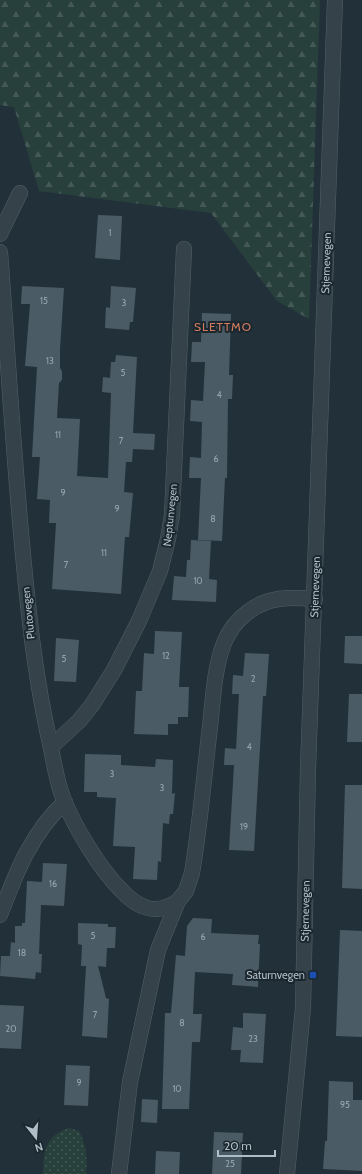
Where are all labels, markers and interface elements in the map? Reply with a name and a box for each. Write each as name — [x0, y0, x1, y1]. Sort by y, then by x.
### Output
house number: 1 — [109, 227, 112, 238]
street label: Stjernevegen — [318, 232, 334, 294]
house number: 15 — [40, 295, 48, 306]
house number: 3 — [122, 297, 127, 308]
district label: SLETTMO — [194, 319, 252, 334]
house number: 13 — [46, 355, 54, 366]
house number: 5 — [121, 367, 126, 378]
house number: 4 — [216, 389, 222, 400]
house number: 11 — [55, 429, 61, 440]
house number: 7 — [119, 435, 124, 446]
house number: 6 — [213, 453, 219, 464]
street label: Neptunvegen — [160, 483, 180, 547]
house number: 9 — [60, 487, 66, 498]
house number: 9 — [114, 503, 120, 514]
house number: 8 — [210, 513, 216, 524]
house number: 11 — [101, 547, 107, 558]
street label: Stjernevegen — [307, 556, 323, 618]
house number: 7 — [64, 559, 69, 570]
house number: 10 — [193, 575, 203, 586]
street label: Plutovegen — [18, 586, 38, 640]
house number: 12 — [162, 650, 170, 661]
house number: 5 — [62, 653, 67, 664]
house number: 2 — [251, 673, 256, 684]
house number: 4 — [246, 741, 252, 752]
house number: 3 — [110, 768, 115, 779]
house number: 3 — [160, 782, 165, 793]
house number: 19 — [240, 821, 248, 832]
house number: 16 — [49, 878, 57, 889]
street label: Stjernevegen — [297, 880, 313, 942]
house number: 5 — [91, 930, 96, 941]
house number: 6 — [200, 931, 206, 942]
house number: 18 — [18, 947, 26, 958]
place label: Saturnvegen — [246, 968, 305, 982]
marker: Saturnvegen — [308, 970, 318, 980]
house number: 7 — [93, 1009, 98, 1020]
house number: 8 — [179, 1017, 185, 1028]
house number: 20 — [6, 1023, 17, 1034]
house number: 23 — [248, 1033, 258, 1044]
house number: 9 — [76, 1077, 82, 1088]
house number: 10 — [172, 1083, 182, 1094]
house number: 95 — [340, 1099, 350, 1110]
north arrow — [16, 1118, 56, 1158]
scale bar — [218, 1132, 275, 1158]
text: 20 m — [224, 1138, 252, 1153]
text: N — [33, 1140, 45, 1155]
house number: 25 — [225, 1158, 235, 1169]

